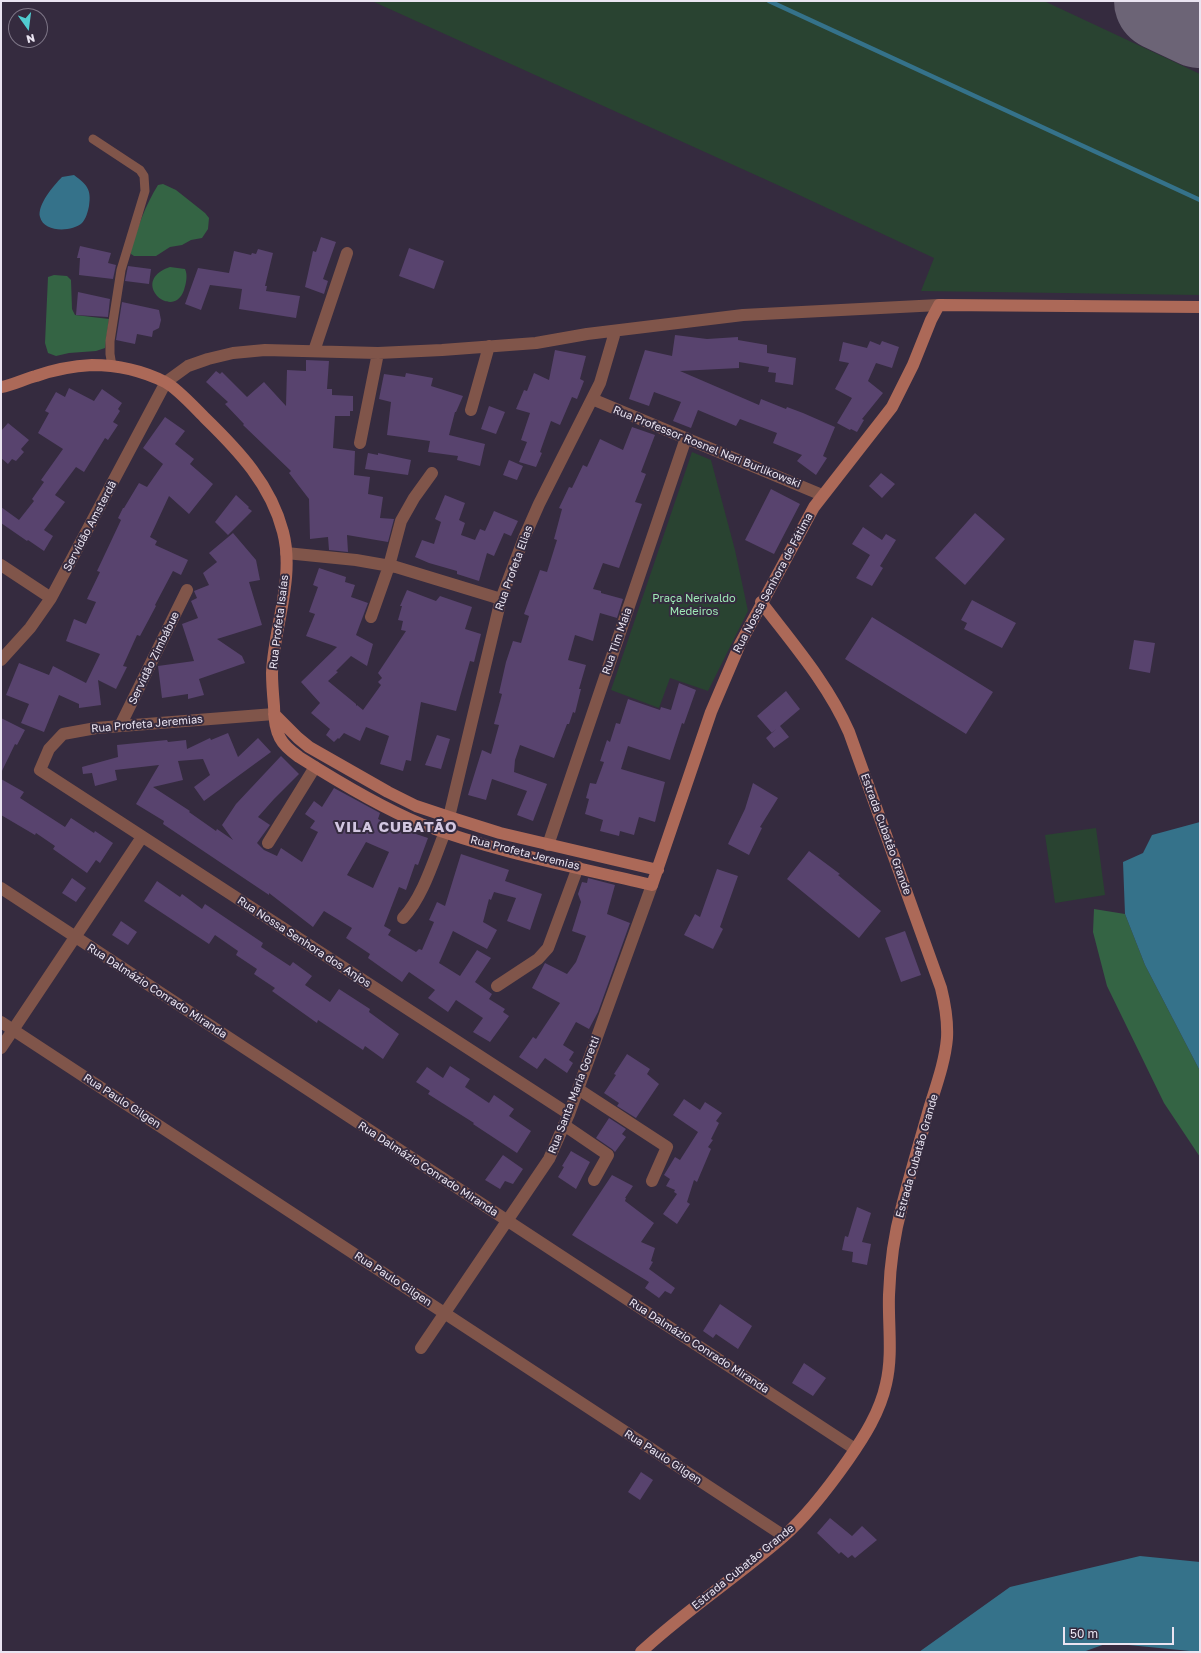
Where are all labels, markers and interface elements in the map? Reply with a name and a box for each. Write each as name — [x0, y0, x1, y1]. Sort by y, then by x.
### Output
north arrow — [8, 8, 48, 48]
text: N — [25, 32, 36, 46]
street label: Rua Professor Rosnel Neri Burlikowski — [611, 403, 803, 491]
street label: Servidão Amsterdã — [61, 479, 119, 573]
street label: Rua Nossa Senhora de Fátima — [730, 511, 816, 655]
street label: Rua Profeta Elias — [492, 524, 536, 612]
street label: Rua Profeta Isaías — [267, 574, 291, 670]
park label: Praça Nerivaldo Medeiros — [652, 592, 736, 618]
street label: Rua Tim Maia — [599, 606, 635, 676]
street label: Servidão Zimbábue — [126, 609, 182, 707]
street label: Rua Profeta Jeremias — [91, 713, 203, 735]
street label: Estrada Cubatão Grande — [858, 772, 914, 896]
district label: VILA CUBATÃO — [334, 818, 458, 836]
street label: Rua Profeta Jeremias — [469, 833, 581, 873]
street label: Rua Nossa Senhora dos Anjos — [235, 894, 373, 990]
street label: Rua Dalmázio Conrado Miranda — [85, 941, 229, 1041]
street label: Rua Santa Maria Goretti — [546, 1034, 602, 1156]
street label: Rua Paulo Gilgen — [81, 1071, 163, 1131]
street label: Estrada Cubatão Grande — [893, 1093, 941, 1219]
street label: Rua Dalmázio Conrado Miranda — [356, 1119, 500, 1219]
street label: Rua Paulo Gilgen — [352, 1249, 434, 1309]
street label: Rua Dalmázio Conrado Miranda — [627, 1296, 771, 1396]
street label: Rua Paulo Gilgen — [622, 1427, 704, 1487]
street label: Estrada Cubatão Grande — [689, 1522, 797, 1612]
scale bar — [1065, 1619, 1176, 1645]
text: 50 m — [1070, 1626, 1098, 1641]

